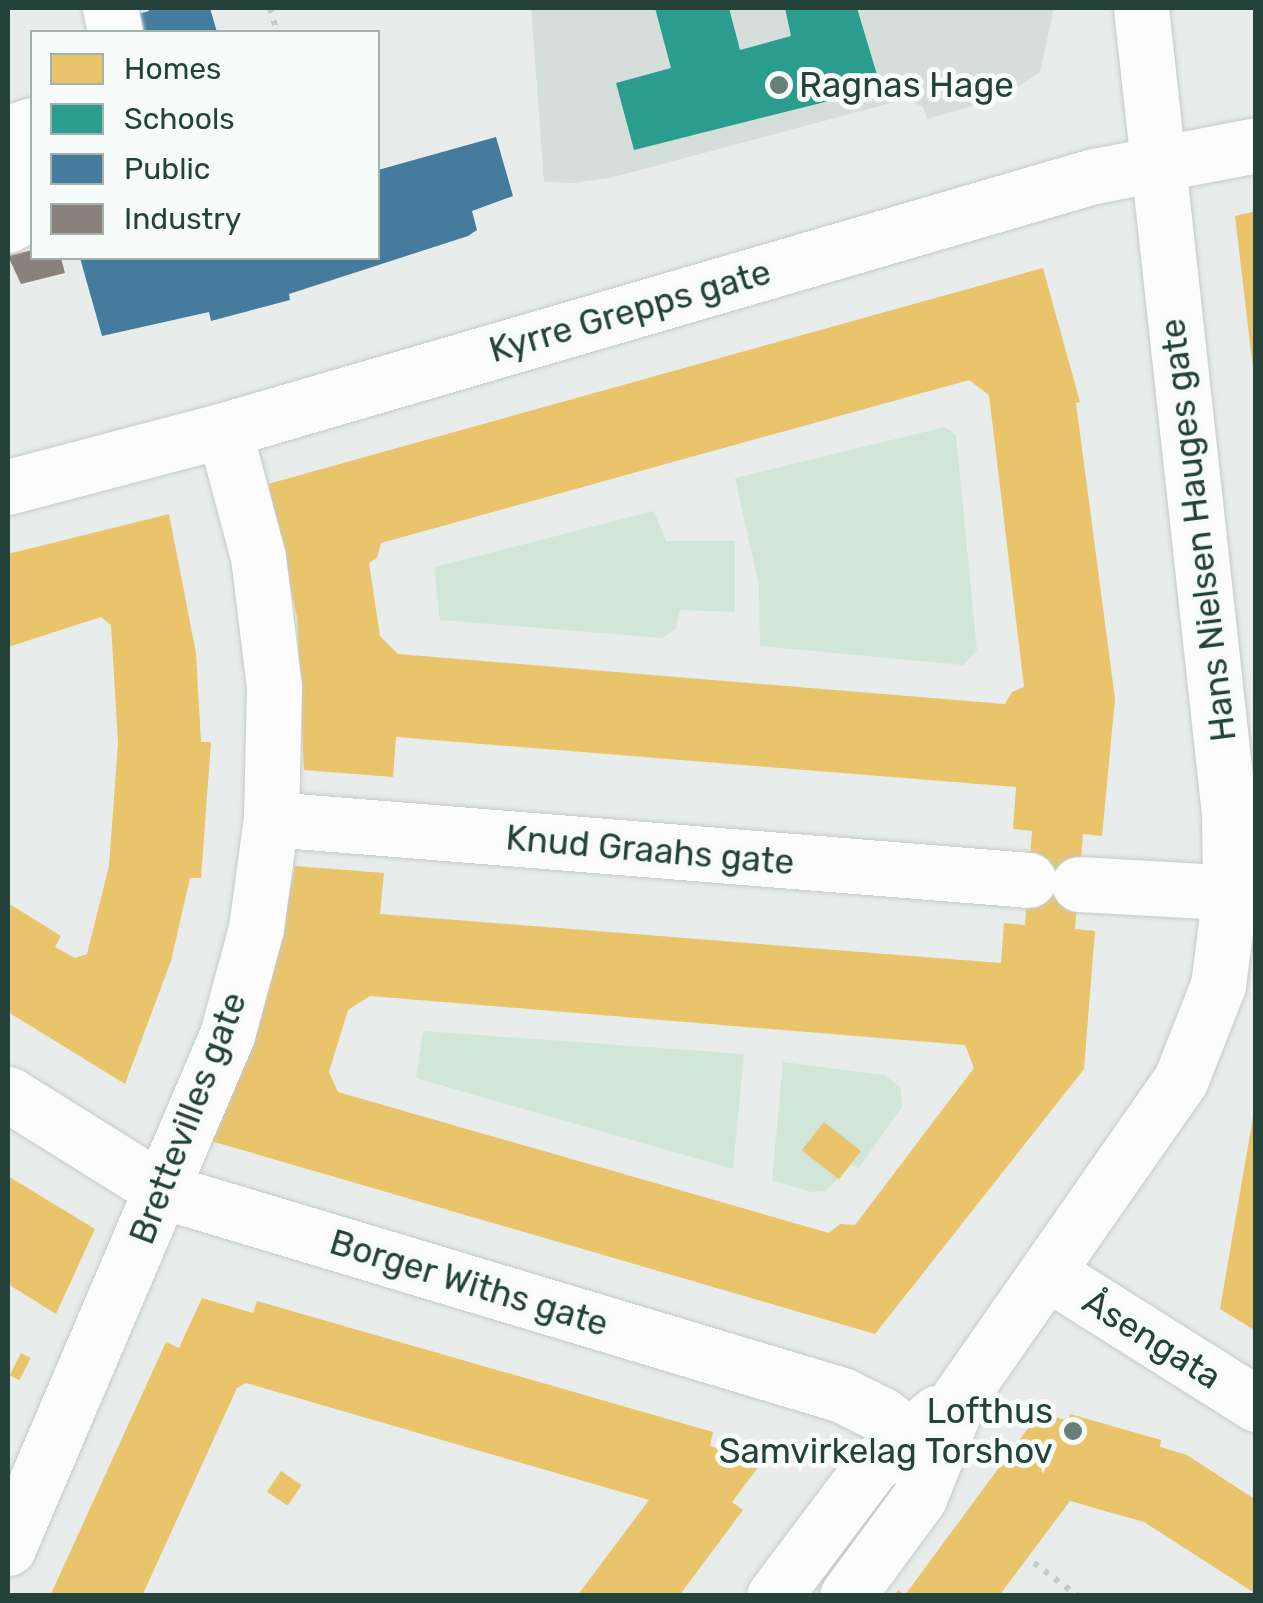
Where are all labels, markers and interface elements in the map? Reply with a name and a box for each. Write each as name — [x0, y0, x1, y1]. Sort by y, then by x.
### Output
legend — [30, 30, 380, 260]
text: Homes — [124, 51, 221, 87]
place label: Ragnas Hage — [799, 64, 1014, 106]
marker: Ragnas Hage — [768, 74, 790, 96]
text: Schools — [124, 101, 235, 137]
text: Public — [124, 151, 210, 187]
text: Industry — [124, 201, 241, 237]
street label: Kyrre Grepps gate — [484, 251, 776, 371]
street label: Hans Nielsen Hauges gate — [1151, 316, 1245, 744]
street label: Knud Graahs gate — [504, 816, 796, 884]
street label: Brettevilles gate — [121, 986, 255, 1250]
street label: Borger Withs gate — [324, 1221, 614, 1345]
street label: Åsengata — [1075, 1280, 1229, 1398]
place label: Lofthus Samvirkelag Torshov — [718, 1390, 1053, 1472]
marker: Lofthus Samvirkelag Torshov — [1062, 1420, 1084, 1442]

